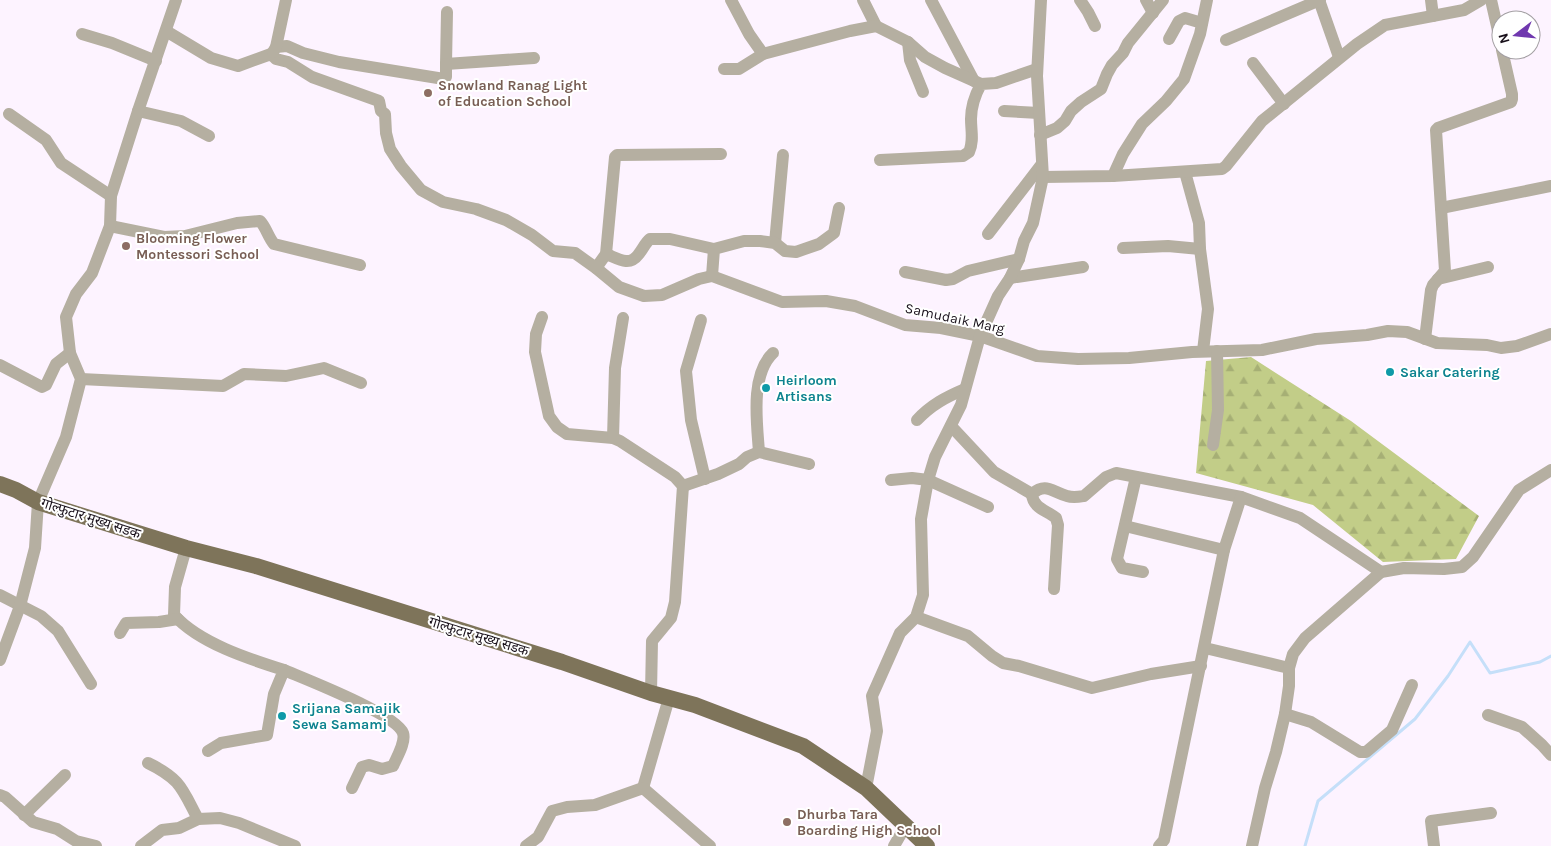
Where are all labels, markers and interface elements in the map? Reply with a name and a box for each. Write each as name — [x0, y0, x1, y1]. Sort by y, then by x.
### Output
north arrow — [1491, 10, 1541, 60]
text: N — [1494, 31, 1514, 46]
place label: Snowland Ranag Light of Education School — [438, 77, 588, 110]
marker: Snowland Ranag Light of Education School — [422, 87, 434, 99]
place label: Blooming Flower Montessori School — [136, 230, 259, 263]
marker: Blooming Flower Montessori School — [120, 240, 132, 252]
street label: Samudaik Marg — [904, 300, 1006, 337]
place label: Sakar Catering — [1400, 364, 1500, 381]
marker: Sakar Catering — [1384, 366, 1396, 378]
place label: Heirloom Artisans — [776, 372, 837, 405]
marker: Heirloom Artisans — [760, 382, 772, 394]
street label: गोल्फुटार मुख्य सडक — [39, 494, 143, 544]
street label: गोल्फुटार मुख्य सडक — [426, 613, 531, 661]
place label: Srijana Samajik Sewa Samamj — [292, 700, 401, 733]
marker: Srijana Samajik Sewa Samamj — [276, 710, 288, 722]
place label: Dhurba Tara Boarding High School — [797, 806, 941, 839]
marker: Dhurba Tara Boarding High School — [781, 816, 793, 828]

